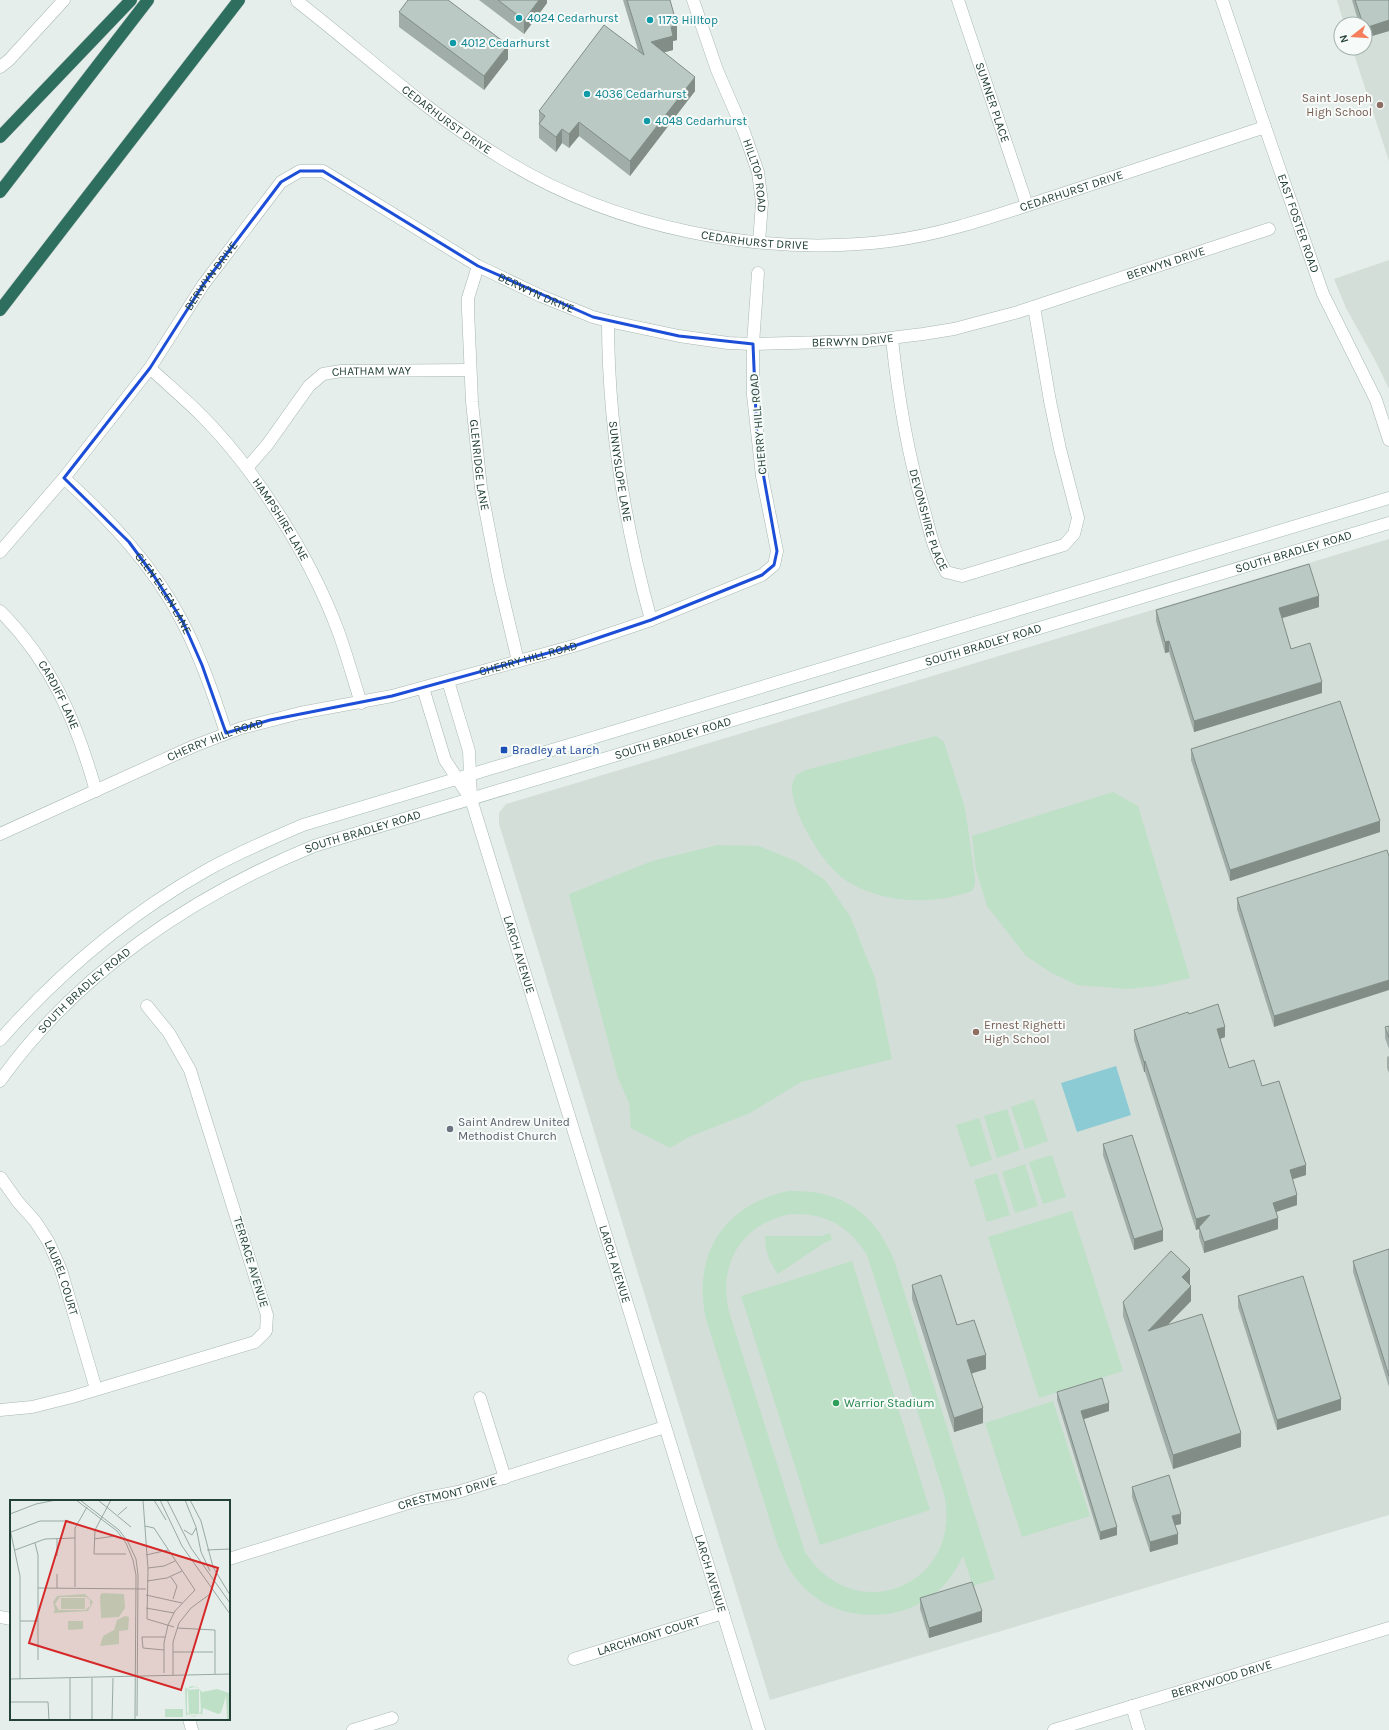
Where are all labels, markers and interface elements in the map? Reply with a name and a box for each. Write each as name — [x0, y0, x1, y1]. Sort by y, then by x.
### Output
place label: 4024 Cedarhurst — [527, 11, 619, 25]
marker: 4024 Cedarhurst — [514, 13, 524, 23]
place label: 1173 Hilltop — [658, 13, 718, 27]
marker: 1173 Hilltop — [645, 15, 655, 25]
north arrow — [1333, 16, 1373, 56]
text: N — [1337, 33, 1351, 44]
place label: 4012 Cedarhurst — [461, 36, 550, 50]
marker: 4012 Cedarhurst — [448, 38, 458, 48]
street label: SUMNER PLACE — [972, 60, 1012, 144]
street label: CEDARHURST DRIVE — [399, 82, 494, 157]
place label: 4036 Cedarhurst — [595, 87, 687, 101]
marker: 4036 Cedarhurst — [582, 89, 592, 99]
place label: Saint Joseph High School — [1302, 91, 1372, 119]
marker: Saint Joseph High School — [1375, 100, 1385, 110]
place label: 4048 Cedarhurst — [655, 114, 747, 128]
marker: 4048 Cedarhurst — [642, 116, 652, 126]
street label: HILLTOP ROAD — [740, 137, 769, 213]
street label: CEDARHURST DRIVE — [1018, 167, 1125, 214]
street label: EAST FOSTER ROAD — [1275, 172, 1322, 275]
street label: CEDARHURST DRIVE — [700, 227, 809, 252]
street label: BERWYN DRIVE — [181, 238, 241, 313]
street label: BERWYN DRIVE — [1124, 244, 1207, 283]
street label: BERWYN DRIVE — [496, 270, 576, 316]
street label: BERWYN DRIVE — [811, 331, 894, 349]
street label: CHATHAM WAY — [331, 363, 412, 379]
street label: CHERRY HILL ROAD — [747, 373, 769, 475]
street label: GLENRIDGE LANE — [467, 419, 492, 512]
street label: SUNNYSLOPE LANE — [606, 420, 635, 523]
street label: DEVONSHIRE PLACE — [906, 467, 951, 573]
street label: HAMPSHIRE LANE — [249, 475, 312, 563]
street label: SOUTH BRADLEY ROAD — [1233, 528, 1354, 576]
street label: GLEN ELLEN LANE — [132, 550, 194, 637]
street label: SOUTH BRADLEY ROAD — [923, 621, 1043, 669]
street label: CHERRY HILL ROAD — [477, 638, 579, 679]
street label: CARDIFF LANE — [35, 658, 82, 731]
street label: SOUTH BRADLEY ROAD — [613, 714, 733, 762]
street label: CHERRY HILL ROAD — [165, 716, 265, 764]
place label: Bradley at Larch — [512, 743, 599, 757]
marker: Bradley at Larch — [499, 745, 509, 755]
street label: SOUTH BRADLEY ROAD — [302, 807, 423, 856]
street label: LARCH AVENUE — [500, 914, 538, 995]
street label: SOUTH BRADLEY ROAD — [35, 944, 133, 1036]
place label: Ernest Righetti High School — [984, 1018, 1066, 1046]
marker: Ernest Righetti High School — [971, 1027, 981, 1037]
place label: Saint Andrew United Methodist Church — [458, 1115, 570, 1143]
marker: Saint Andrew United Methodist Church — [445, 1124, 455, 1134]
street label: TERRACE AVENUE — [231, 1215, 271, 1309]
street label: LARCH AVENUE — [596, 1223, 634, 1305]
street label: LAUREL COURT — [41, 1238, 81, 1317]
place label: Warrior Stadium — [844, 1396, 935, 1410]
marker: Warrior Stadium — [831, 1398, 841, 1408]
street label: CRESTMONT DRIVE — [396, 1473, 498, 1513]
inset map — [10, 1500, 230, 1720]
street label: LARCH AVENUE — [692, 1533, 729, 1614]
street label: LARCHMONT COURT — [596, 1614, 702, 1658]
street label: BERRYWOOD DRIVE — [1169, 1657, 1274, 1701]

